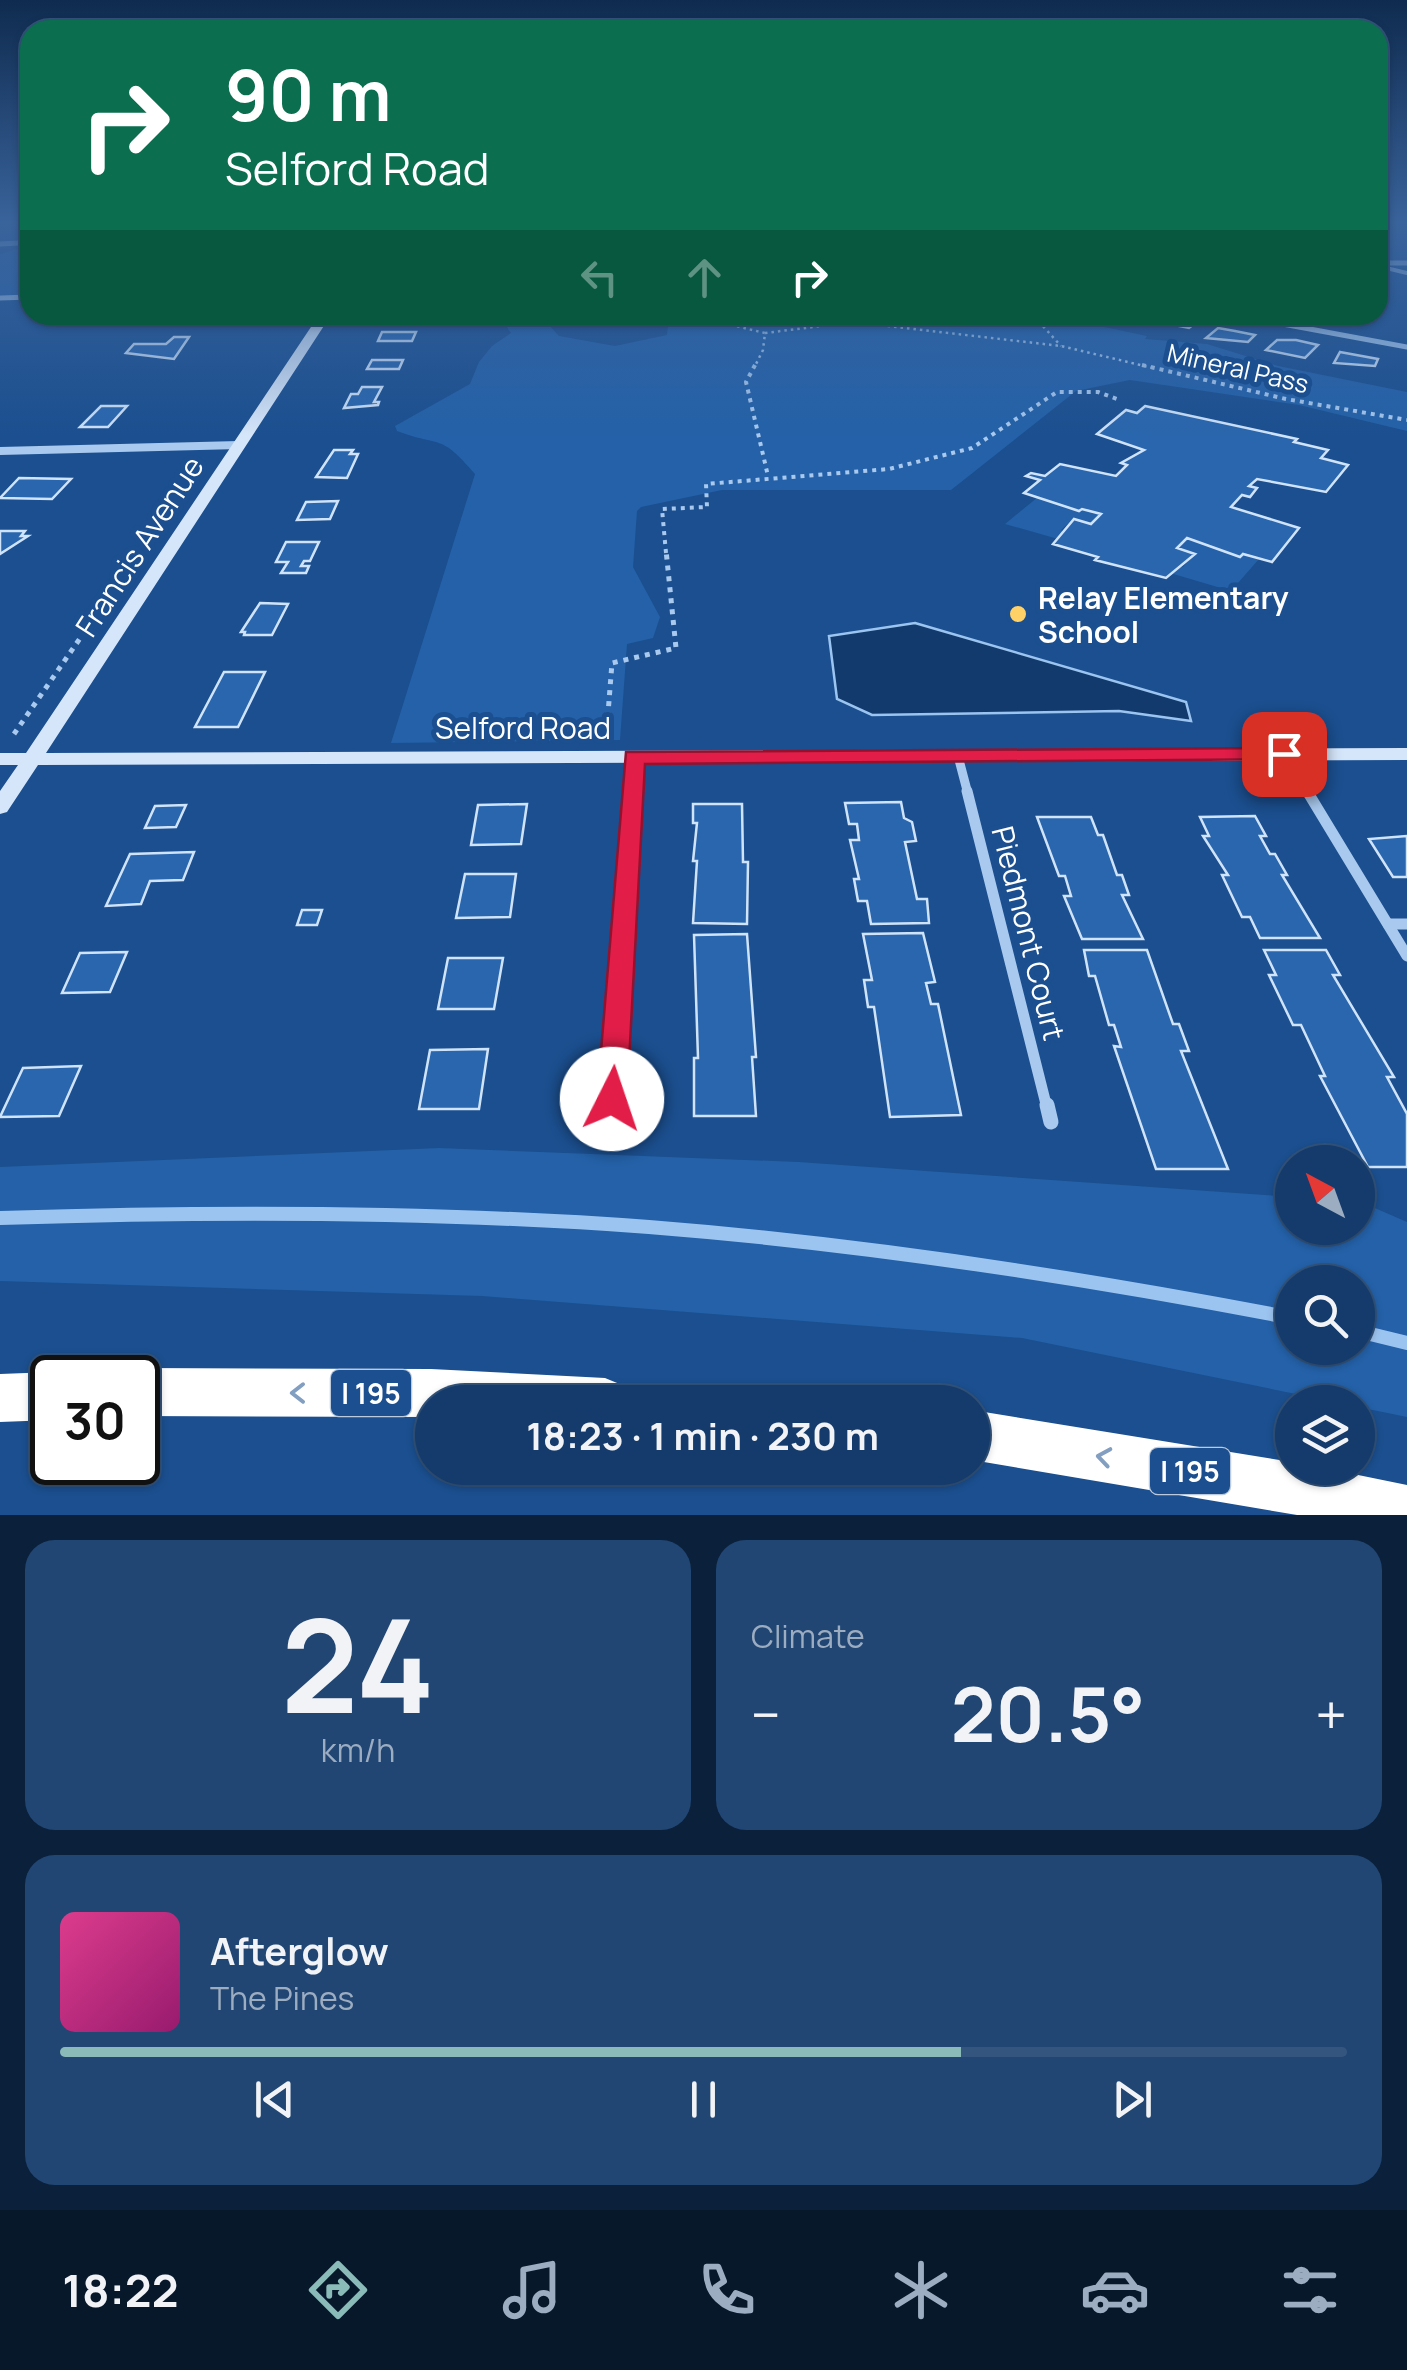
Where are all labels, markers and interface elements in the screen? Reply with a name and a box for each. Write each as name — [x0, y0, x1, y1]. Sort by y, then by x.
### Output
text: 90 m — [225, 46, 392, 142]
icon: right — [60, 60, 190, 190]
text: Selford Road — [225, 137, 489, 199]
icon: left — [572, 250, 627, 305]
icon: ahead — [677, 250, 732, 305]
icon: right — [782, 250, 837, 305]
street label: Mineral Pass — [1164, 335, 1312, 401]
street label: Francis Avenue — [65, 448, 213, 644]
place label: Relay Elementary School — [1038, 577, 1289, 652]
marker: Relay Elementary School — [1007, 603, 1029, 625]
street label: Selford Road — [435, 707, 611, 748]
pin — [1242, 712, 1327, 797]
icon: arrive — [1257, 727, 1312, 782]
street label: Piedmont Court — [983, 822, 1075, 1044]
position arrow — [560, 1047, 664, 1151]
north arrow — [1275, 1145, 1375, 1245]
map controls — [1275, 1145, 1375, 1485]
button: search — [1275, 1265, 1375, 1365]
speed limit sign: 30 — [30, 1355, 160, 1485]
road number: I 195 — [331, 1370, 411, 1416]
one-way arrow — [289, 1382, 304, 1404]
button: layers — [1275, 1385, 1375, 1485]
text: 18:23 · 1 min · 230 m — [526, 1409, 879, 1461]
one-way arrow — [1096, 1447, 1113, 1468]
road number: I 195 — [1150, 1448, 1230, 1494]
text: 24 — [281, 1574, 435, 1752]
text: Climate — [751, 1614, 865, 1658]
text: 20.5° — [951, 1662, 1145, 1765]
text: − — [751, 1676, 781, 1752]
text: + — [1315, 1676, 1347, 1752]
text: km/h — [321, 1728, 395, 1772]
text: Afterglow — [210, 1924, 389, 1976]
text: The Pines — [210, 1976, 354, 2020]
icon: previous — [247, 2072, 302, 2127]
icon: pause — [676, 2072, 731, 2127]
icon: next — [1105, 2072, 1160, 2127]
icon: directions — [303, 2255, 373, 2325]
icon: music — [497, 2255, 567, 2325]
icon: phone — [692, 2255, 762, 2325]
icon: climate — [886, 2255, 956, 2325]
icon: car — [1080, 2255, 1150, 2325]
icon: filters — [1275, 2255, 1345, 2325]
text: 18:22 — [62, 2259, 178, 2321]

